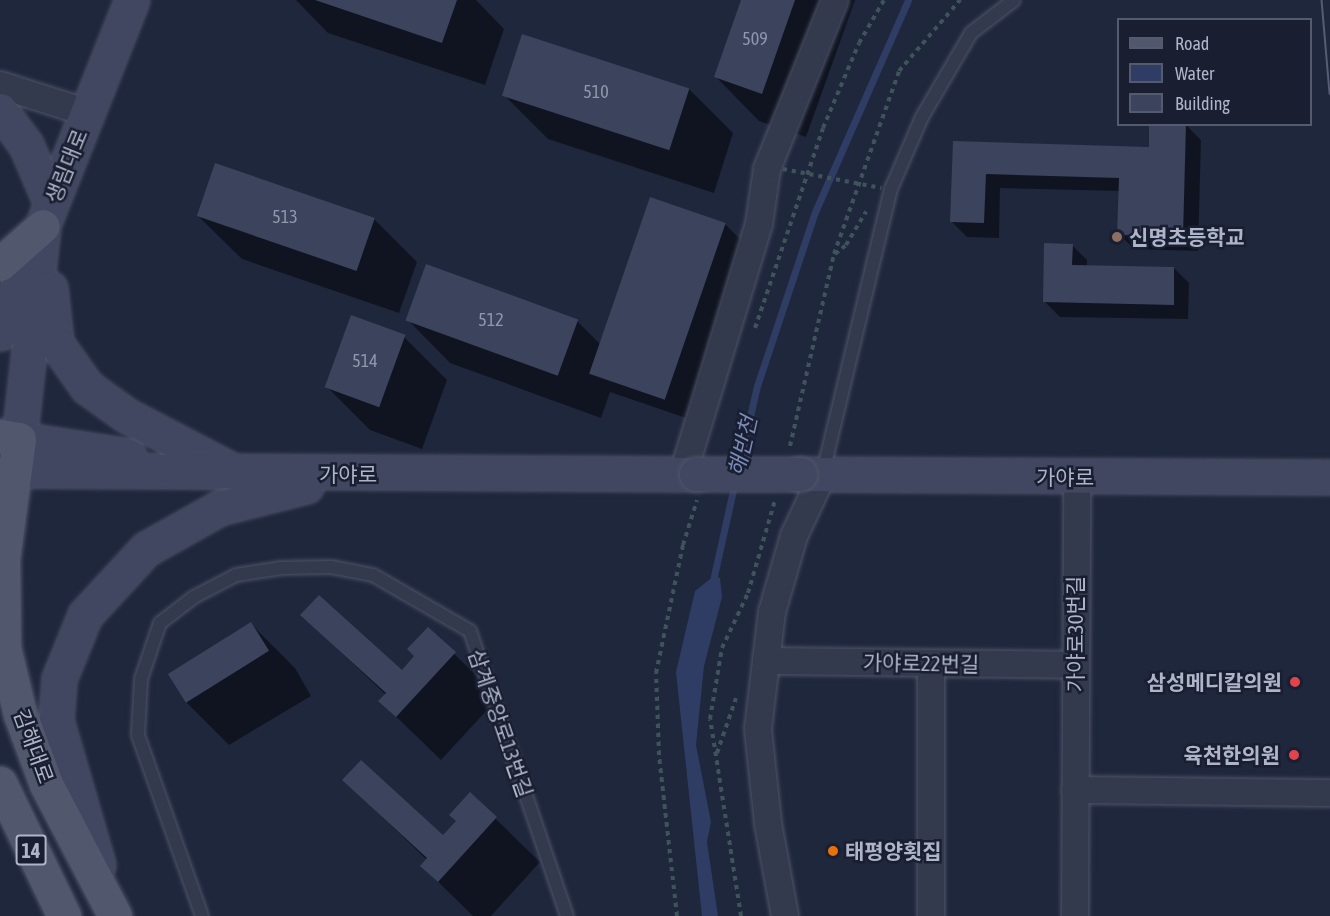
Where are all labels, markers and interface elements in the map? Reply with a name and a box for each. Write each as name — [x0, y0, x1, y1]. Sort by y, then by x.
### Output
legend — [1117, 18, 1312, 126]
house number: 509 — [742, 28, 768, 50]
text: Road — [1175, 33, 1209, 54]
text: Water — [1175, 63, 1214, 84]
house number: 510 — [583, 81, 609, 103]
text: Building — [1175, 93, 1230, 114]
street label: 생림대로 — [40, 125, 92, 207]
house number: 513 — [272, 206, 298, 228]
place label: 신명초등학교 — [1129, 224, 1245, 250]
marker: 신명초등학교 — [1110, 230, 1124, 244]
house number: 512 — [478, 309, 504, 331]
house number: 514 — [352, 350, 378, 372]
water label: 해반천 — [723, 413, 763, 479]
street label: 가야로 — [319, 461, 377, 487]
street label: 가야로 — [1036, 464, 1094, 490]
street label: 가야로30번길 — [1062, 576, 1088, 692]
street label: 삼계중앙로13번길 — [464, 646, 538, 800]
street label: 가야로22번길 — [863, 649, 979, 677]
place label: 삼성메디칼의원 — [1147, 669, 1282, 695]
marker: 삼성메디칼의원 — [1286, 673, 1304, 691]
street label: 김해대로 — [9, 705, 59, 787]
place label: 육천한의원 — [1183, 742, 1280, 768]
marker: 육천한의원 — [1285, 746, 1303, 764]
road number: 14 — [15, 833, 48, 867]
place label: 태평양횟집 — [845, 838, 942, 864]
marker: 태평양횟집 — [826, 844, 840, 858]

